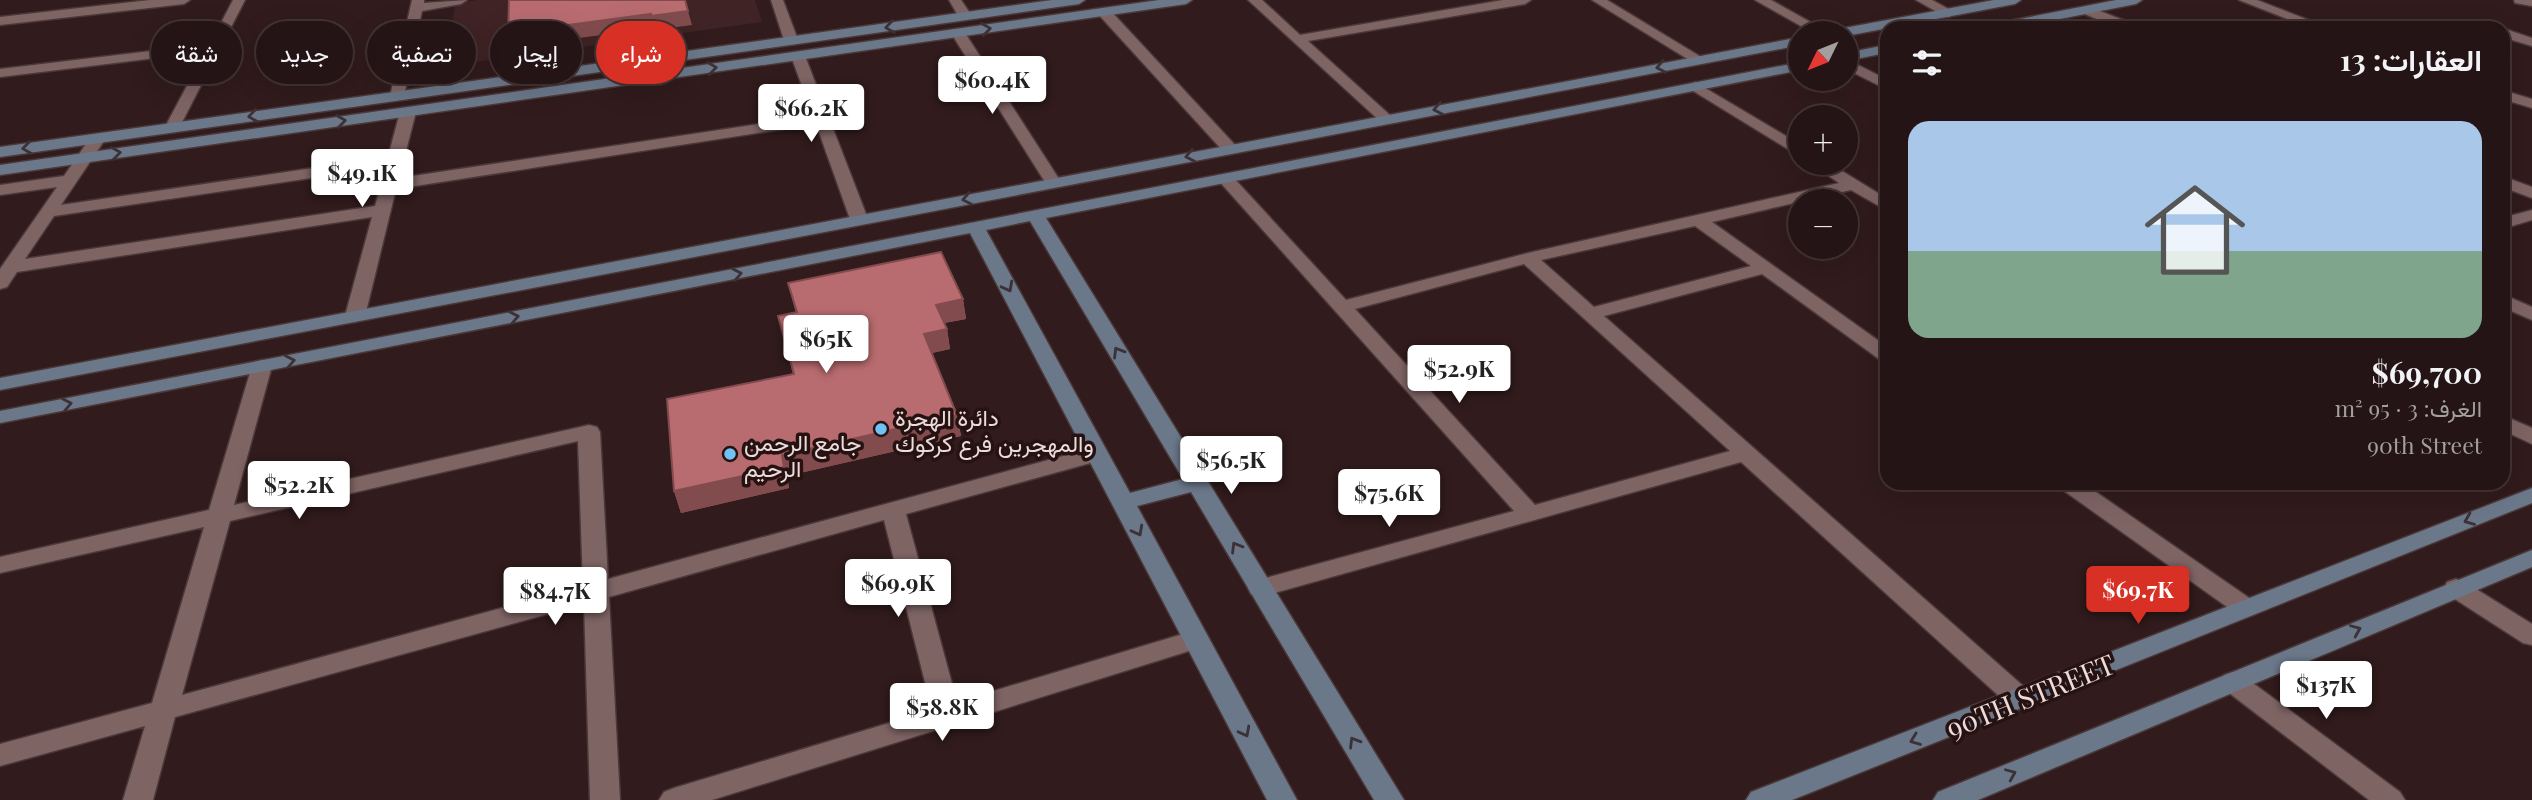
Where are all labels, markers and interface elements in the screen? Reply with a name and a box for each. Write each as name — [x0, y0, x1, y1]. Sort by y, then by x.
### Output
one-way arrow — [884, 19, 896, 34]
chip: شقة — [151, 21, 242, 84]
chip: جديد — [256, 21, 353, 84]
chip: تصفية — [367, 21, 476, 84]
chip: إيجار — [490, 21, 582, 84]
chip: شراء — [596, 21, 686, 84]
one-way arrow — [980, 21, 992, 36]
north arrow — [1788, 21, 1858, 91]
map controls — [1788, 21, 1858, 259]
text: العقارات: 13 — [2340, 39, 2482, 79]
icon: filters — [1908, 44, 1946, 82]
pin: $60.4K — [935, 57, 1049, 116]
one-way arrow — [1656, 59, 1667, 74]
one-way arrow — [706, 61, 718, 76]
text: $60.4K — [954, 63, 1030, 94]
pin: $66.2K — [754, 85, 868, 144]
text: $66.2K — [774, 91, 848, 122]
one-way arrow — [1432, 101, 1444, 116]
button: + — [1788, 105, 1858, 175]
one-way arrow — [247, 109, 258, 124]
one-way arrow — [335, 114, 347, 129]
one-way arrow — [21, 140, 33, 155]
one-way arrow — [110, 146, 122, 161]
one-way arrow — [1184, 148, 1196, 163]
pin: $49.1K — [305, 150, 419, 209]
text: $49.1K — [327, 156, 397, 187]
icon: home — [2132, 167, 2258, 293]
button: − — [1788, 189, 1858, 259]
one-way arrow — [961, 191, 973, 206]
one-way arrow — [731, 267, 743, 282]
one-way arrow — [1000, 280, 1013, 292]
one-way arrow — [508, 310, 520, 325]
pin: $65K — [785, 316, 867, 375]
text: $65K — [799, 322, 853, 353]
pin: $52.9K — [1402, 346, 1516, 405]
one-way arrow — [1113, 347, 1126, 360]
text: $52.9K — [1424, 352, 1494, 383]
text: $69,700 — [2371, 352, 2482, 392]
one-way arrow — [284, 354, 296, 369]
text: الغرف: 3 · 95 m² — [2335, 392, 2482, 423]
one-way arrow — [61, 398, 73, 413]
place label: دائرة الهجرة والمهجرين فرع كركوك — [895, 401, 1094, 460]
marker: دائرة الهجرة والمهجرين فرع كركوك — [873, 421, 889, 437]
place label: جامع الرحمن الرحيم — [744, 426, 861, 484]
text: 90th Street — [2367, 429, 2482, 460]
pin: $56.5K — [1174, 436, 1288, 496]
text: $56.5K — [1196, 443, 1266, 474]
marker: جامع الرحمن الرحيم — [722, 446, 738, 462]
pin: $52.2K — [242, 462, 356, 521]
text: $52.2K — [264, 468, 334, 499]
pin: $75.6K — [1332, 470, 1446, 529]
text: $75.6K — [1354, 476, 1424, 507]
one-way arrow — [2463, 512, 2475, 526]
one-way arrow — [1129, 524, 1143, 537]
one-way arrow — [1231, 542, 1244, 555]
pin: $69.9K — [841, 560, 955, 619]
text: $69.9K — [861, 566, 935, 597]
pin: $69.7K — [2081, 566, 2195, 626]
pin: $84.7K — [498, 568, 612, 627]
text: $69.7K — [2102, 573, 2174, 604]
text: $84.7K — [520, 574, 590, 605]
one-way arrow — [2350, 624, 2362, 638]
street label: 90TH STREET — [1940, 644, 2120, 746]
pin: $137K — [2277, 662, 2375, 721]
text: $137K — [2296, 668, 2356, 699]
pin: $58.8K — [885, 684, 999, 743]
text: $58.8K — [906, 690, 978, 721]
one-way arrow — [1237, 725, 1250, 737]
one-way arrow — [1910, 731, 1922, 745]
one-way arrow — [1349, 736, 1362, 749]
one-way arrow — [2003, 768, 2016, 782]

